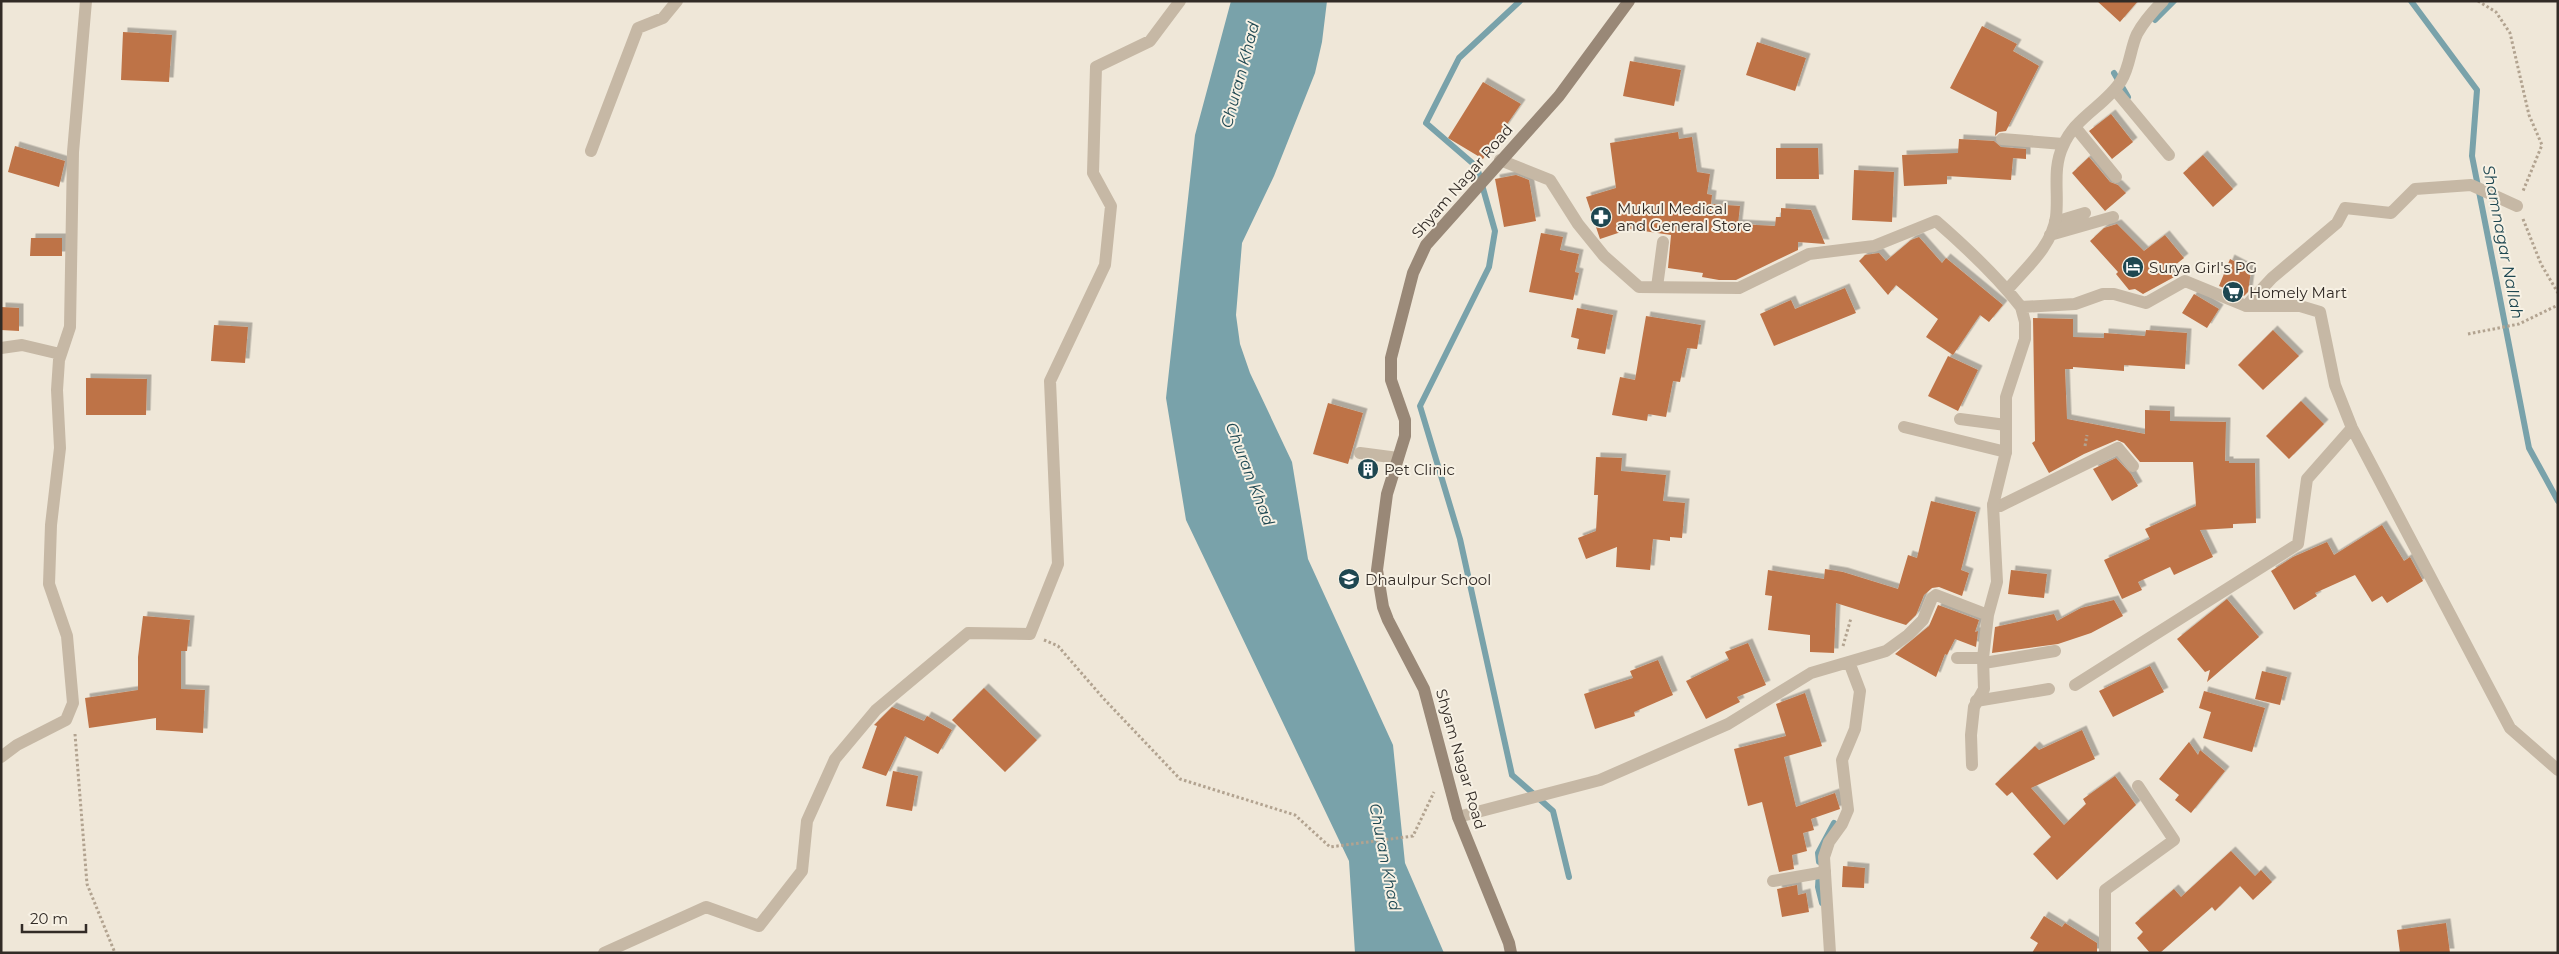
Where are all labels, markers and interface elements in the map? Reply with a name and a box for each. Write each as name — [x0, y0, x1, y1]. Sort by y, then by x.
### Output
water label: Churan Khad — [1217, 20, 1263, 130]
street label: Shyam Nagar Road — [1407, 120, 1517, 242]
water label: Shamnagar Nallah — [2479, 163, 2527, 321]
place label: Mukul Medical and General Store — [1617, 199, 1752, 235]
pharmacy icon: Mukul Medical and General Store — [1589, 205, 1613, 229]
hotel icon: Surya Girl's PG — [2121, 255, 2145, 279]
place label: Surya Girl's PG — [2149, 258, 2257, 277]
supermarket icon: Homely Mart — [2221, 280, 2245, 304]
place label: Homely Mart — [2249, 283, 2347, 302]
water label: Churan Khad — [1222, 420, 1278, 528]
building icon: Pet Clinic — [1356, 457, 1380, 481]
place label: Pet Clinic — [1384, 460, 1455, 479]
school or university icon: Dhaulpur School — [1337, 567, 1361, 591]
place label: Dhaulpur School — [1365, 570, 1491, 589]
street label: Shyam Nagar Road — [1432, 687, 1490, 831]
water label: Churan Khad — [1365, 802, 1405, 912]
scale bar — [22, 902, 86, 934]
text: 20 m — [30, 909, 68, 928]

